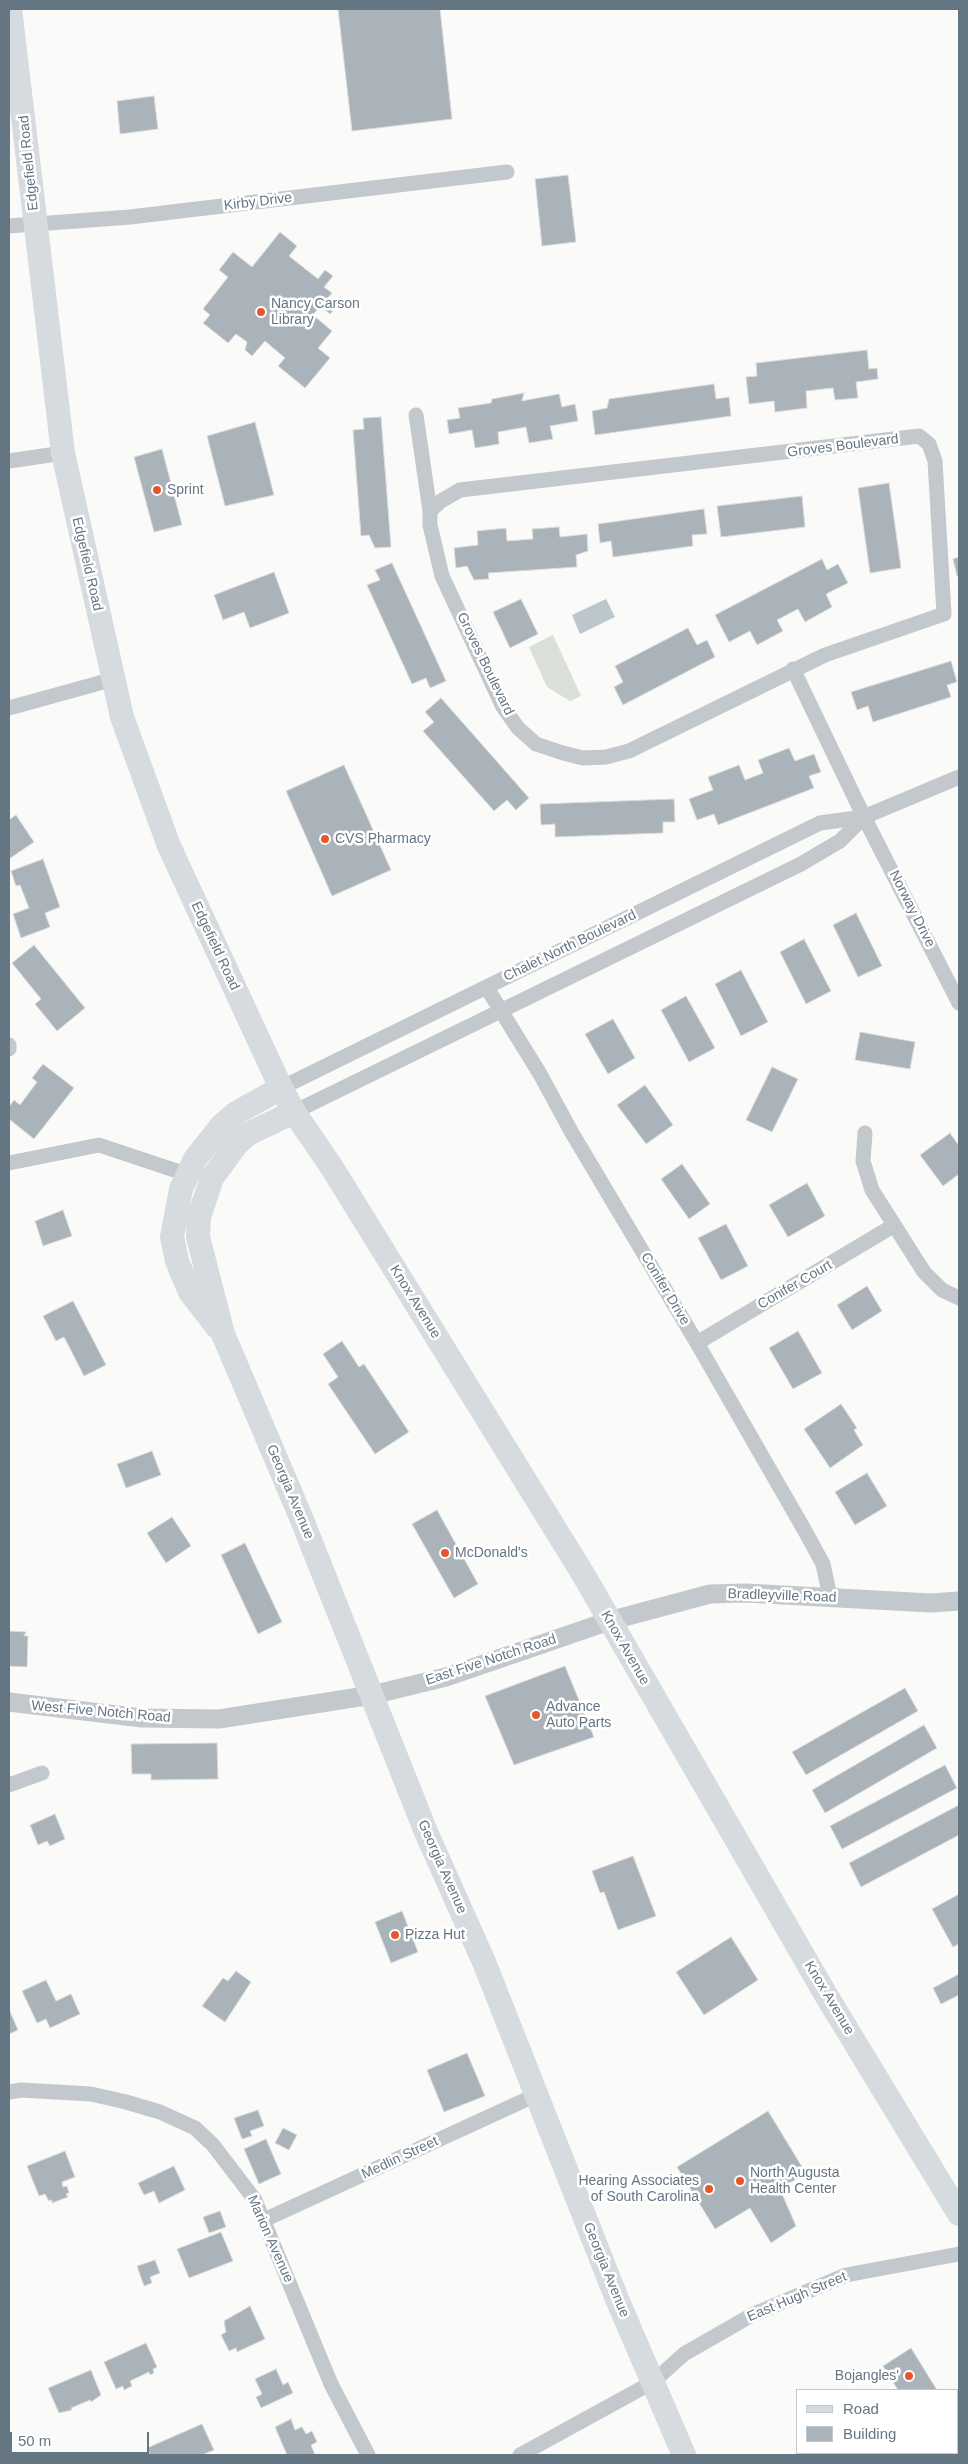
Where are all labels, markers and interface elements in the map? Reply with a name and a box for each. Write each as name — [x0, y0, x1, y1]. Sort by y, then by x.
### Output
street label: Edgefield Road — [16, 115, 42, 211]
street label: Kirby Drive — [223, 189, 293, 215]
place label: Nancy Carson Library — [271, 296, 360, 328]
marker: Nancy Carson Library — [255, 306, 267, 318]
street label: Groves Boulevard — [786, 431, 900, 461]
place label: Sprint — [167, 482, 204, 498]
marker: Sprint — [151, 484, 163, 496]
street label: Edgefield Road — [68, 515, 106, 613]
street label: Groves Boulevard — [453, 610, 517, 718]
place label: CVS Pharmacy — [335, 831, 431, 847]
marker: CVS Pharmacy — [319, 833, 331, 845]
street label: Norway Drive — [885, 868, 939, 950]
street label: Edgefield Road — [187, 899, 243, 993]
street label: Chalet North Boulevard — [501, 907, 639, 985]
street label: Conifer Drive — [637, 1250, 693, 1328]
street label: Conifer Court — [755, 1257, 835, 1313]
street label: Knox Avenue — [386, 1262, 444, 1342]
street label: Georgia Avenue — [263, 1442, 317, 1542]
place label: McDonald's — [455, 1545, 528, 1561]
marker: McDonald's — [439, 1547, 451, 1559]
street label: Bradleyville Road — [727, 1586, 837, 1606]
street label: Knox Avenue — [597, 1608, 653, 1688]
street label: East Five Notch Road — [424, 1631, 558, 1689]
street label: West Five Notch Road — [31, 1698, 171, 1726]
place label: Advance Auto Parts — [546, 1699, 611, 1731]
marker: Advance Auto Parts — [530, 1709, 542, 1721]
street label: Georgia Avenue — [414, 1817, 470, 1917]
place label: Pizza Hut — [405, 1927, 465, 1943]
marker: Pizza Hut — [389, 1929, 401, 1941]
street label: Knox Avenue — [800, 1958, 858, 2038]
street label: Medlin Street — [359, 2133, 441, 2183]
place label: North Augusta Health Center — [750, 2165, 839, 2198]
place label: Hearing Associates of South Carolina — [578, 2173, 699, 2206]
marker: North Augusta Health Center — [734, 2175, 746, 2187]
marker: Hearing Associates of South Carolina — [703, 2183, 715, 2195]
street label: Marion Avenue — [243, 2193, 297, 2285]
street label: Georgia Avenue — [579, 2220, 633, 2320]
street label: East Hugh Street — [745, 2268, 849, 2326]
place label: Bojangles' — [835, 2368, 899, 2384]
marker: Bojangles' — [903, 2370, 915, 2382]
legend — [796, 2389, 958, 2454]
text: Road — [843, 2400, 879, 2417]
scale bar — [12, 2422, 151, 2454]
text: Building — [843, 2425, 896, 2442]
text: 50 m — [18, 2432, 51, 2449]

